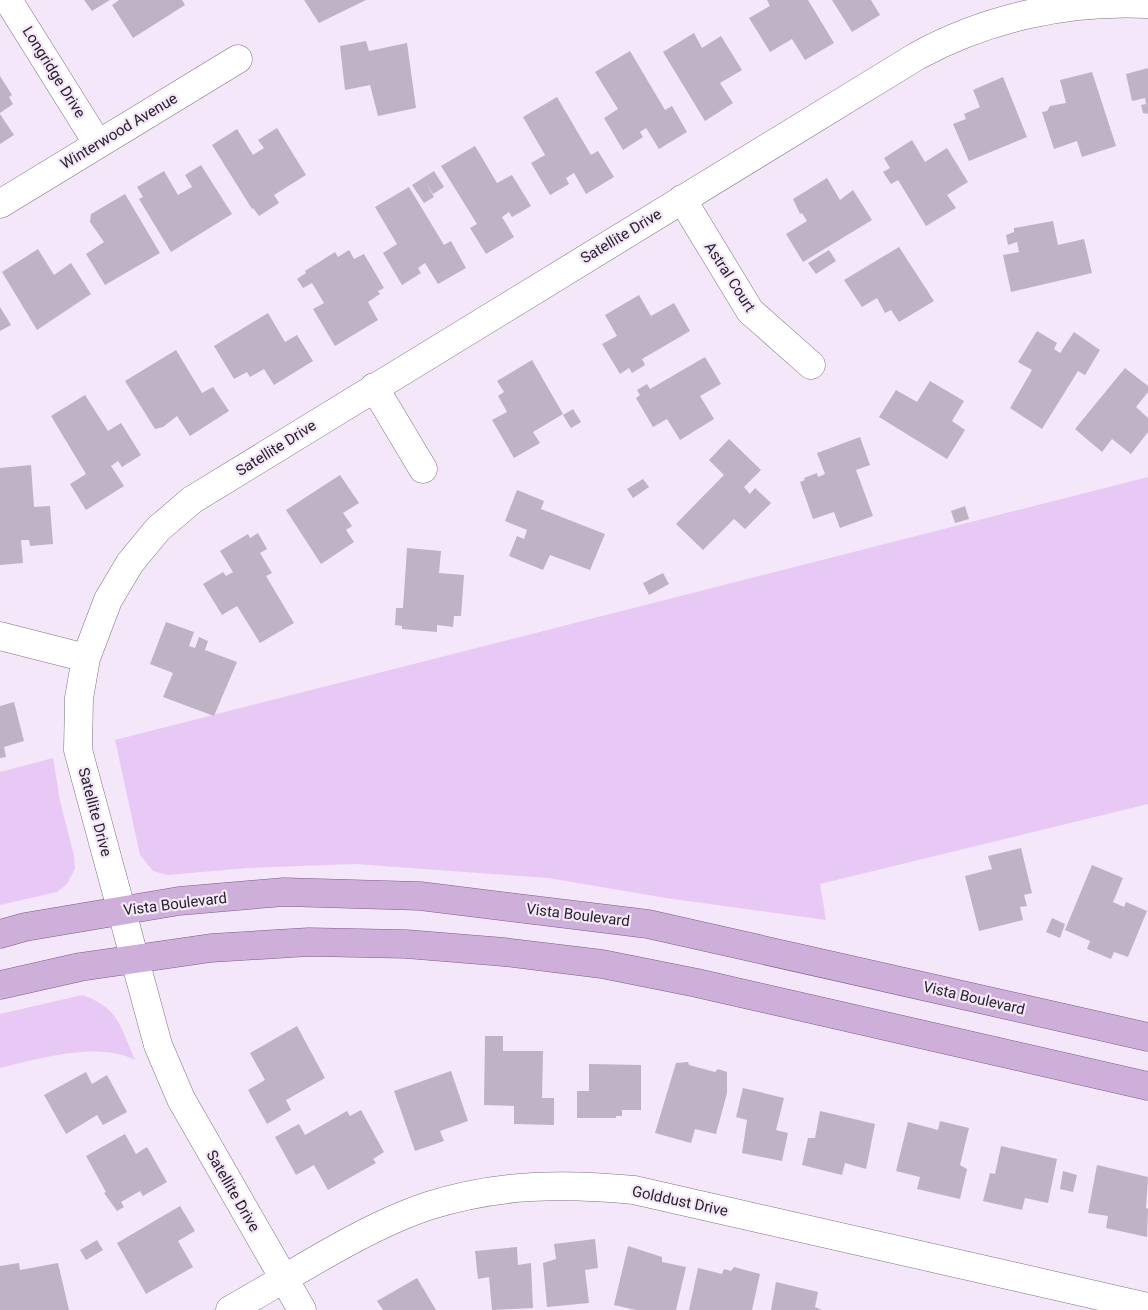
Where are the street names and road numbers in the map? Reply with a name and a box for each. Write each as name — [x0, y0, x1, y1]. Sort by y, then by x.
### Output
street label: Longridge Drive — [19, 23, 89, 121]
street label: Winterwood Avenue — [57, 89, 181, 173]
street label: Satellite Drive — [577, 205, 665, 267]
street label: Astral Court — [701, 239, 759, 315]
street label: Satellite Drive — [233, 416, 319, 480]
street label: Satellite Drive — [75, 766, 116, 858]
street label: Vista Boulevard — [122, 889, 228, 919]
street label: Vista Boulevard — [525, 900, 631, 930]
street label: Vista Boulevard — [921, 978, 1027, 1018]
street label: Satellite Drive — [202, 1147, 264, 1235]
street label: Golddust Drive — [630, 1182, 730, 1220]

